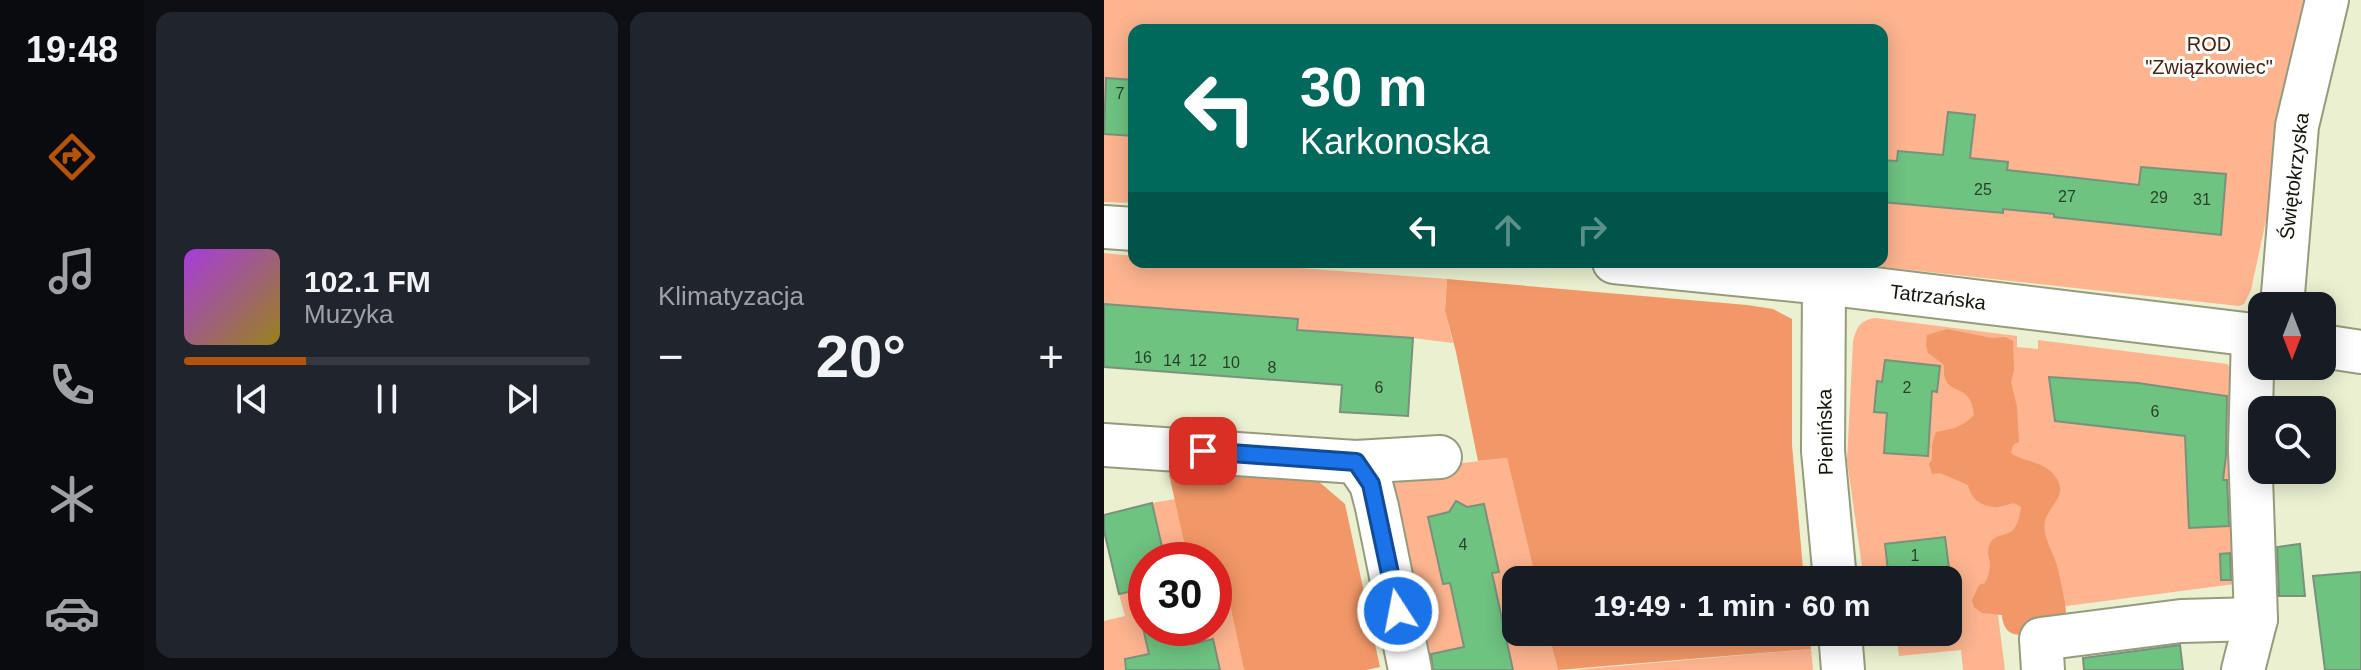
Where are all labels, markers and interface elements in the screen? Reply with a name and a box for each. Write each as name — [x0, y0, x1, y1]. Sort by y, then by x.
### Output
text: 19:48 — [26, 29, 118, 70]
park label: ROD "Związkowiec" — [2145, 33, 2273, 78]
text: 30 m — [1300, 55, 1428, 118]
icon: left — [1168, 56, 1272, 160]
house number: 7 — [1116, 85, 1125, 102]
street label: Świętokrzyska — [2274, 110, 2313, 241]
text: Karkonoska — [1300, 121, 1490, 162]
icon: directions — [44, 129, 100, 185]
house number: 25 — [1974, 181, 1992, 198]
house number: 27 — [2058, 188, 2076, 205]
house number: 29 — [2150, 189, 2168, 206]
house number: 31 — [2193, 191, 2211, 208]
icon: left — [1402, 208, 1446, 252]
icon: ahead — [1486, 208, 1530, 252]
icon: right — [1570, 208, 1614, 252]
icon: music — [44, 243, 100, 299]
text: 102.1 FM — [304, 265, 431, 298]
street label: Tatrzańska — [1889, 280, 1988, 314]
text: Klimatyzacja — [658, 281, 804, 311]
north arrow — [2248, 292, 2336, 380]
map controls — [2248, 292, 2336, 484]
text: Muzyka — [304, 299, 394, 329]
text: 20° — [816, 323, 906, 390]
text: − — [658, 332, 684, 381]
text: + — [1038, 332, 1064, 381]
house number: 16 — [1134, 349, 1152, 366]
house number: 14 — [1163, 352, 1181, 369]
house number: 12 — [1189, 352, 1207, 369]
house number: 10 — [1222, 354, 1240, 371]
icon: phone — [44, 357, 100, 413]
house number: 8 — [1268, 359, 1277, 376]
icon: previous — [230, 377, 274, 421]
icon: pause — [365, 377, 409, 421]
icon: next — [500, 377, 544, 421]
house number: 6 — [1375, 379, 1384, 396]
house number: 2 — [1903, 379, 1912, 396]
street label: Pienińska — [1813, 388, 1837, 476]
button: search — [2248, 396, 2336, 484]
house number: 6 — [2151, 403, 2160, 420]
pin — [1169, 417, 1237, 485]
icon: arrive — [1181, 429, 1225, 473]
icon: climate — [44, 471, 100, 527]
house number: 4 — [1459, 536, 1468, 553]
speed limit sign: 30 — [1128, 542, 1232, 646]
house number: 1 — [1911, 547, 1920, 564]
position arrow — [1356, 569, 1440, 653]
icon: car — [44, 585, 100, 641]
text: 19:49 · 1 min · 60 m — [1594, 589, 1870, 622]

